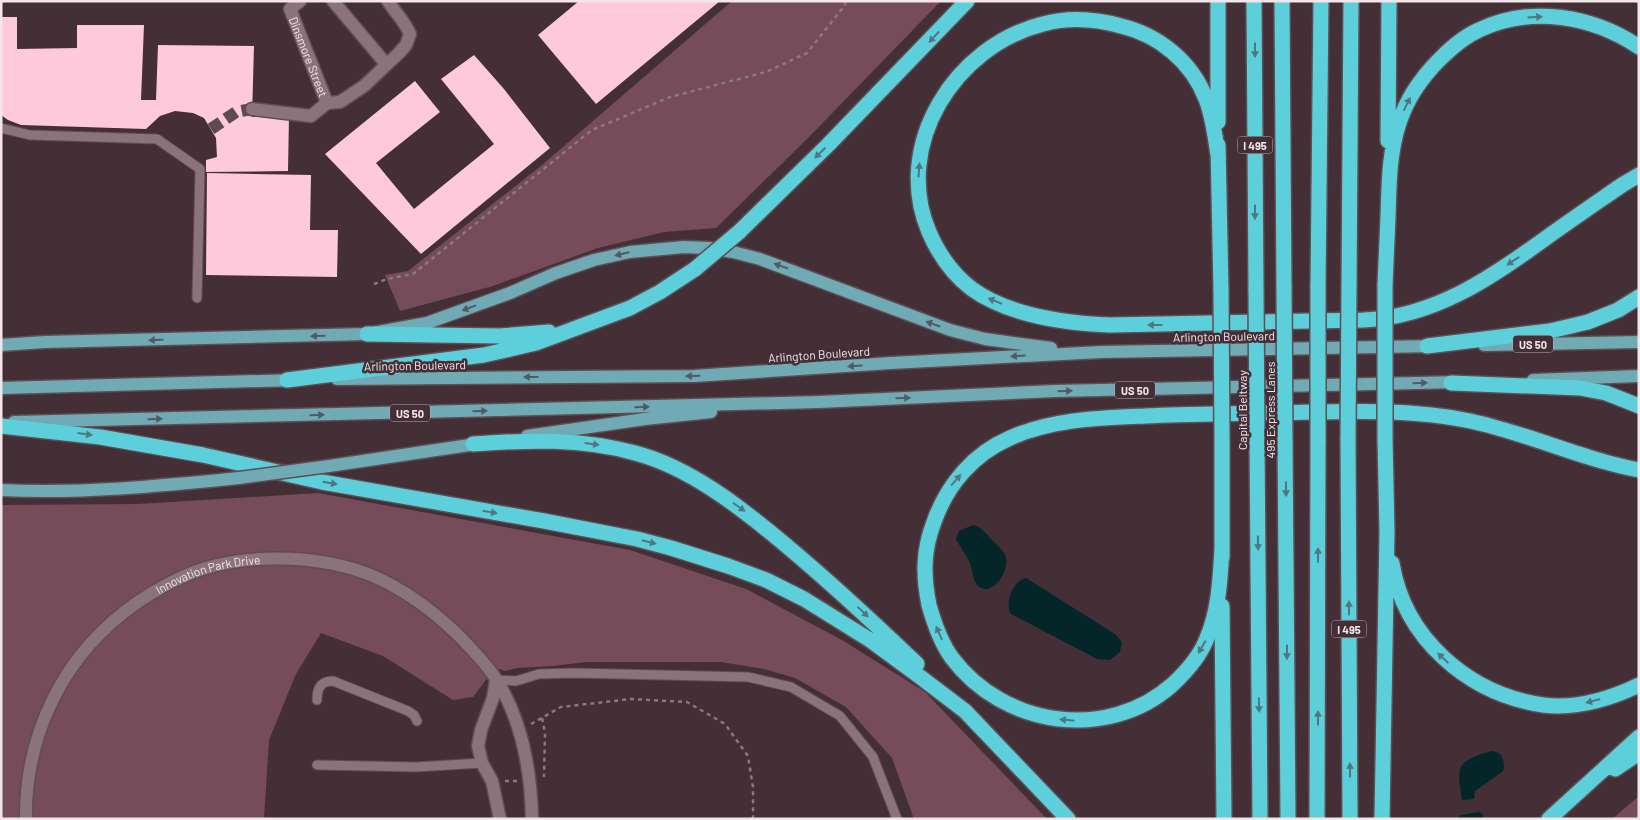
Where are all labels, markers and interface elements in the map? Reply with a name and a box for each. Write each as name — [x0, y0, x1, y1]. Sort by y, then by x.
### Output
one-way arrow — [1527, 12, 1543, 20]
street label: Dinsmore Street — [287, 15, 331, 99]
one-way arrow — [928, 30, 940, 42]
one-way arrow — [1251, 42, 1259, 58]
one-way arrow — [1403, 97, 1411, 111]
road number: I 495 — [1238, 136, 1272, 154]
one-way arrow — [814, 147, 826, 159]
one-way arrow — [915, 162, 923, 178]
one-way arrow — [1252, 205, 1260, 221]
one-way arrow — [614, 250, 629, 258]
one-way arrow — [1506, 256, 1520, 266]
one-way arrow — [774, 262, 789, 269]
one-way arrow — [988, 297, 1002, 305]
one-way arrow — [461, 305, 476, 312]
one-way arrow — [925, 320, 940, 328]
one-way arrow — [1146, 321, 1162, 329]
street label: Arlington Boulevard — [1173, 328, 1275, 344]
one-way arrow — [310, 333, 326, 341]
one-way arrow — [148, 336, 164, 344]
road number: US 50 — [1513, 336, 1553, 352]
street label: Arlington Boulevard — [768, 343, 870, 365]
one-way arrow — [1009, 353, 1025, 361]
street label: Arlington Boulevard — [364, 357, 466, 373]
street label: 495 Express Lanes — [1263, 361, 1277, 458]
one-way arrow — [847, 362, 863, 370]
street label: Capital Beltway — [1235, 370, 1249, 450]
one-way arrow — [685, 372, 701, 380]
one-way arrow — [522, 373, 538, 381]
one-way arrow — [1412, 379, 1428, 387]
road number: US 50 — [1115, 382, 1155, 398]
one-way arrow — [1057, 387, 1073, 395]
one-way arrow — [895, 394, 911, 402]
one-way arrow — [635, 402, 651, 410]
road number: US 50 — [390, 404, 430, 422]
one-way arrow — [472, 407, 488, 415]
one-way arrow — [310, 411, 326, 419]
one-way arrow — [147, 415, 163, 423]
one-way arrow — [77, 431, 93, 439]
one-way arrow — [584, 440, 600, 448]
one-way arrow — [950, 475, 962, 487]
one-way arrow — [322, 479, 337, 487]
one-way arrow — [1282, 482, 1290, 498]
one-way arrow — [732, 502, 746, 512]
one-way arrow — [482, 508, 498, 516]
one-way arrow — [1254, 535, 1262, 551]
one-way arrow — [642, 538, 657, 546]
one-way arrow — [1314, 547, 1322, 563]
street label: Innovation Park Drive — [153, 552, 261, 596]
one-way arrow — [1345, 599, 1353, 615]
one-way arrow — [857, 606, 869, 618]
road number: I 495 — [1332, 620, 1366, 638]
one-way arrow — [935, 626, 943, 640]
one-way arrow — [1198, 641, 1207, 654]
one-way arrow — [1283, 644, 1291, 660]
one-way arrow — [1437, 652, 1449, 664]
one-way arrow — [1255, 697, 1263, 713]
one-way arrow — [1585, 697, 1600, 705]
one-way arrow — [1314, 709, 1322, 725]
one-way arrow — [1059, 715, 1075, 723]
one-way arrow — [1346, 762, 1354, 778]

